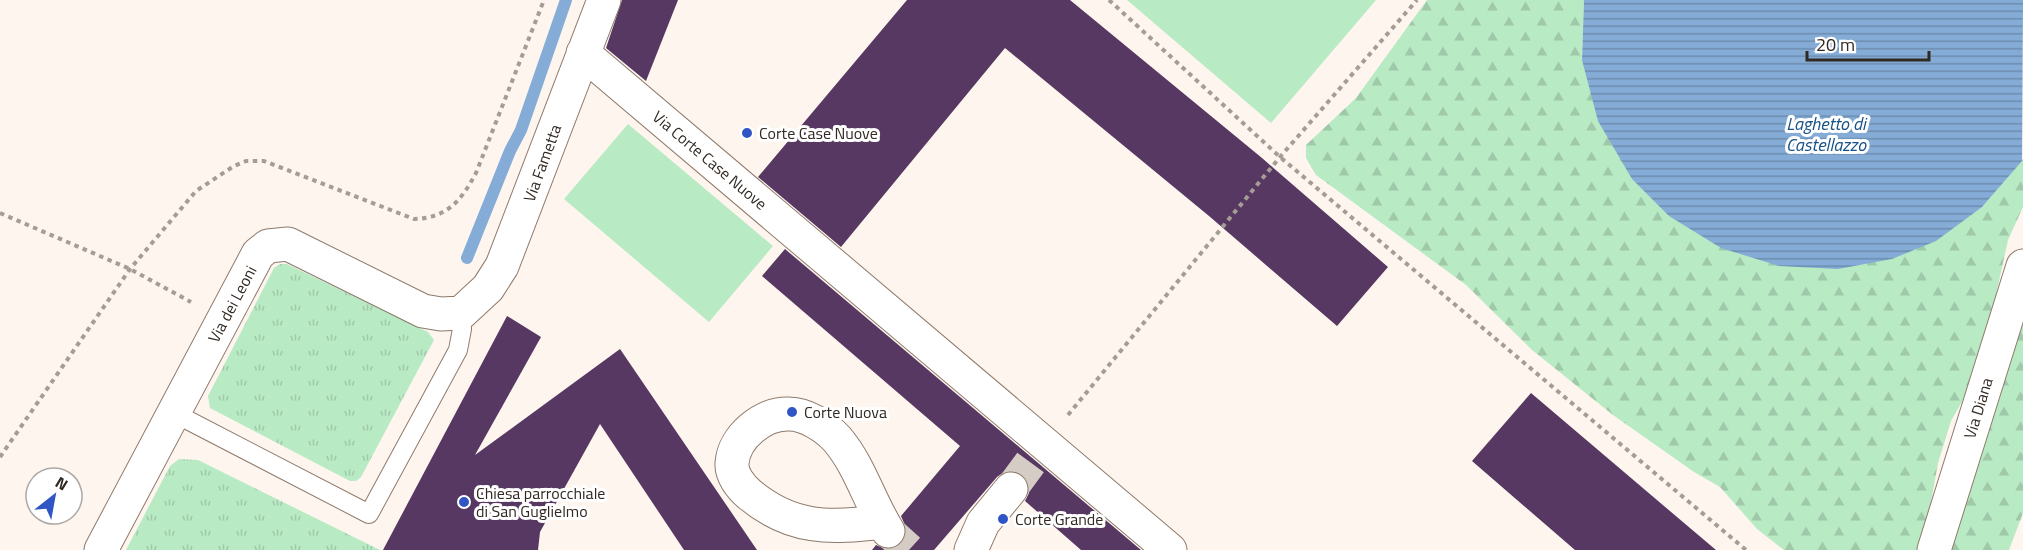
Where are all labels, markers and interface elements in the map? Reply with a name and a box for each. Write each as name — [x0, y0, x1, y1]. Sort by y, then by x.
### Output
scale bar — [1807, 24, 1928, 62]
text: 20 m — [1816, 31, 1855, 58]
street label: Via Corte Case Nuove — [647, 105, 773, 215]
water label: Laghetto di Castellazzo — [1786, 110, 1868, 158]
street label: Via Fametta — [517, 121, 567, 205]
place label: Corte Case Nuove — [759, 121, 878, 145]
marker: Corte Case Nuove — [740, 126, 754, 140]
street label: Via dei Leoni — [202, 261, 262, 347]
street label: Via Diana — [1957, 374, 1999, 442]
place label: Corte Nuova — [804, 400, 887, 424]
marker: Corte Nuova — [785, 405, 799, 419]
north arrow — [24, 466, 84, 526]
text: N — [51, 470, 73, 496]
place label: Chiesa parrocchiale di San Guglielmo — [476, 481, 605, 523]
marker: Chiesa parrocchiale di San Guglielmo — [457, 495, 471, 509]
place label: Corte Grande — [1015, 507, 1103, 531]
marker: Corte Grande — [996, 512, 1010, 526]

